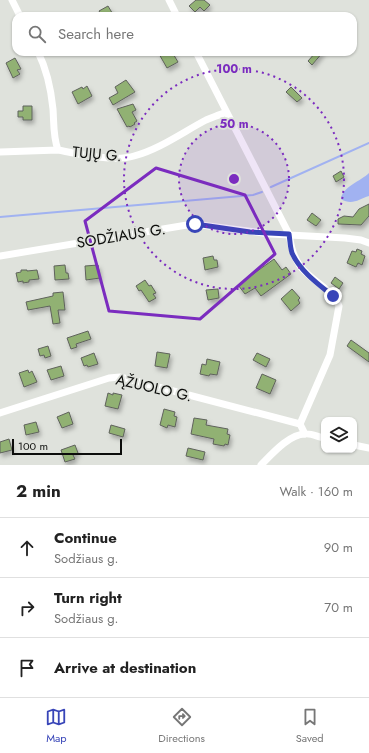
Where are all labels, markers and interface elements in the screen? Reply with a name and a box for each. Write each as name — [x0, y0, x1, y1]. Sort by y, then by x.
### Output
search box — [12, 12, 357, 56]
icon: search — [26, 23, 48, 45]
text: Search here — [58, 23, 134, 45]
text: 100 m — [216, 60, 252, 78]
text: 50 m — [219, 115, 249, 133]
street label: TUJŲ G. — [71, 141, 123, 167]
centre of rings — [227, 172, 241, 186]
route start — [186, 215, 204, 233]
street label: SODŽIAUS G. — [75, 218, 167, 254]
route end — [324, 287, 342, 305]
street label: ĄŽUOLO G. — [114, 369, 194, 407]
map controls — [321, 417, 357, 453]
button: layers — [321, 417, 357, 453]
scale bar — [12, 437, 122, 456]
text: 100 m — [18, 438, 48, 454]
text: 2 min — [16, 479, 61, 503]
text: Walk · 160 m — [280, 482, 353, 501]
text: Continue — [54, 527, 117, 549]
icon: ahead — [16, 537, 38, 559]
text: 90 m — [324, 538, 353, 557]
text: Sodžiaus g. — [54, 549, 119, 568]
text: Turn right — [54, 587, 122, 609]
icon: right — [16, 597, 38, 619]
text: 70 m — [324, 598, 353, 617]
text: Sodžiaus g. — [54, 609, 119, 628]
icon: arrive — [16, 657, 38, 679]
text: Arrive at destination — [54, 657, 196, 679]
tab: Map — [45, 706, 67, 746]
tab: Directions — [158, 706, 205, 746]
tab: Saved — [296, 706, 324, 746]

